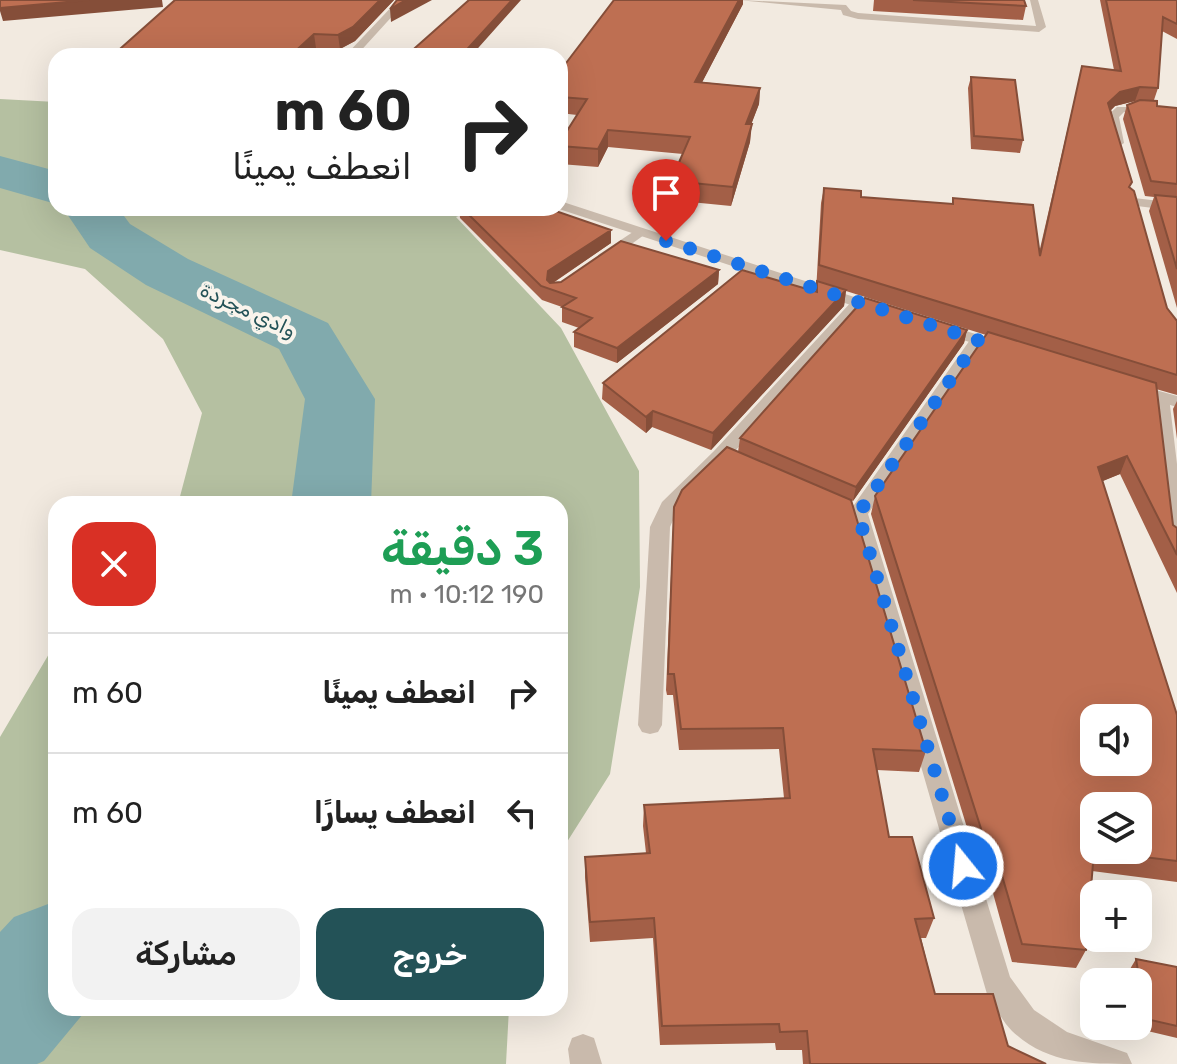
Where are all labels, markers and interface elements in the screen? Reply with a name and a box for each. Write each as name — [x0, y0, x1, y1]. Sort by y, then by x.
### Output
text: 60 m — [274, 78, 412, 144]
icon: right — [440, 80, 544, 184]
text: انعطف يمينًا — [232, 145, 412, 188]
pin — [632, 159, 700, 241]
icon: arrive — [644, 171, 688, 215]
water label: وادي مجردة — [196, 277, 300, 344]
text: 3 دقيقة — [381, 520, 544, 577]
button: close — [72, 522, 156, 606]
text: 190 m · 10:12 — [389, 579, 544, 610]
icon: right — [500, 671, 544, 715]
text: 60 m — [72, 675, 143, 711]
text: انعطف يمينًا — [322, 675, 476, 711]
map controls — [1080, 704, 1152, 1040]
button: sound — [1080, 704, 1152, 776]
icon: left — [500, 791, 544, 835]
button: layers — [1080, 792, 1152, 864]
text: 60 m — [72, 795, 143, 831]
text: انعطف يسارًا — [314, 795, 476, 831]
position arrow — [921, 824, 1005, 908]
button: + — [1080, 880, 1152, 952]
button: مشاركة — [72, 908, 300, 1000]
button: خروج — [316, 908, 544, 1000]
button: − — [1080, 968, 1152, 1040]

